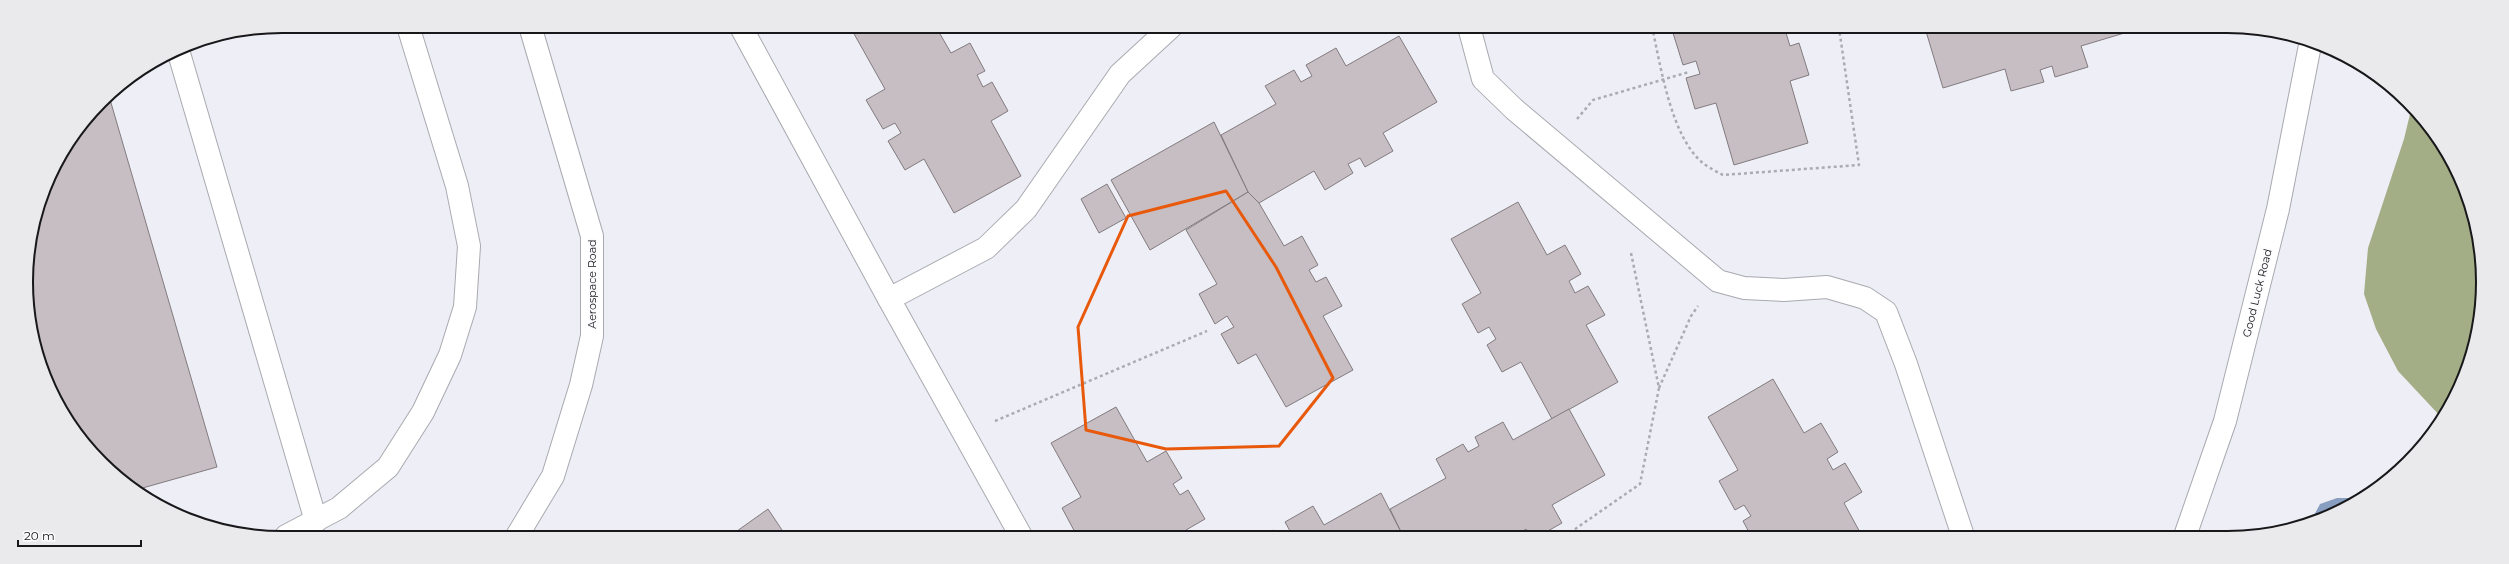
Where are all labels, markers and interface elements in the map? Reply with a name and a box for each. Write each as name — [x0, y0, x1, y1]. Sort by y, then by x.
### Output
street label: Aerospace Road — [585, 239, 599, 329]
street label: Good Luck Road — [2239, 247, 2275, 339]
scale bar — [18, 522, 141, 548]
text: 20 m — [24, 528, 55, 543]

